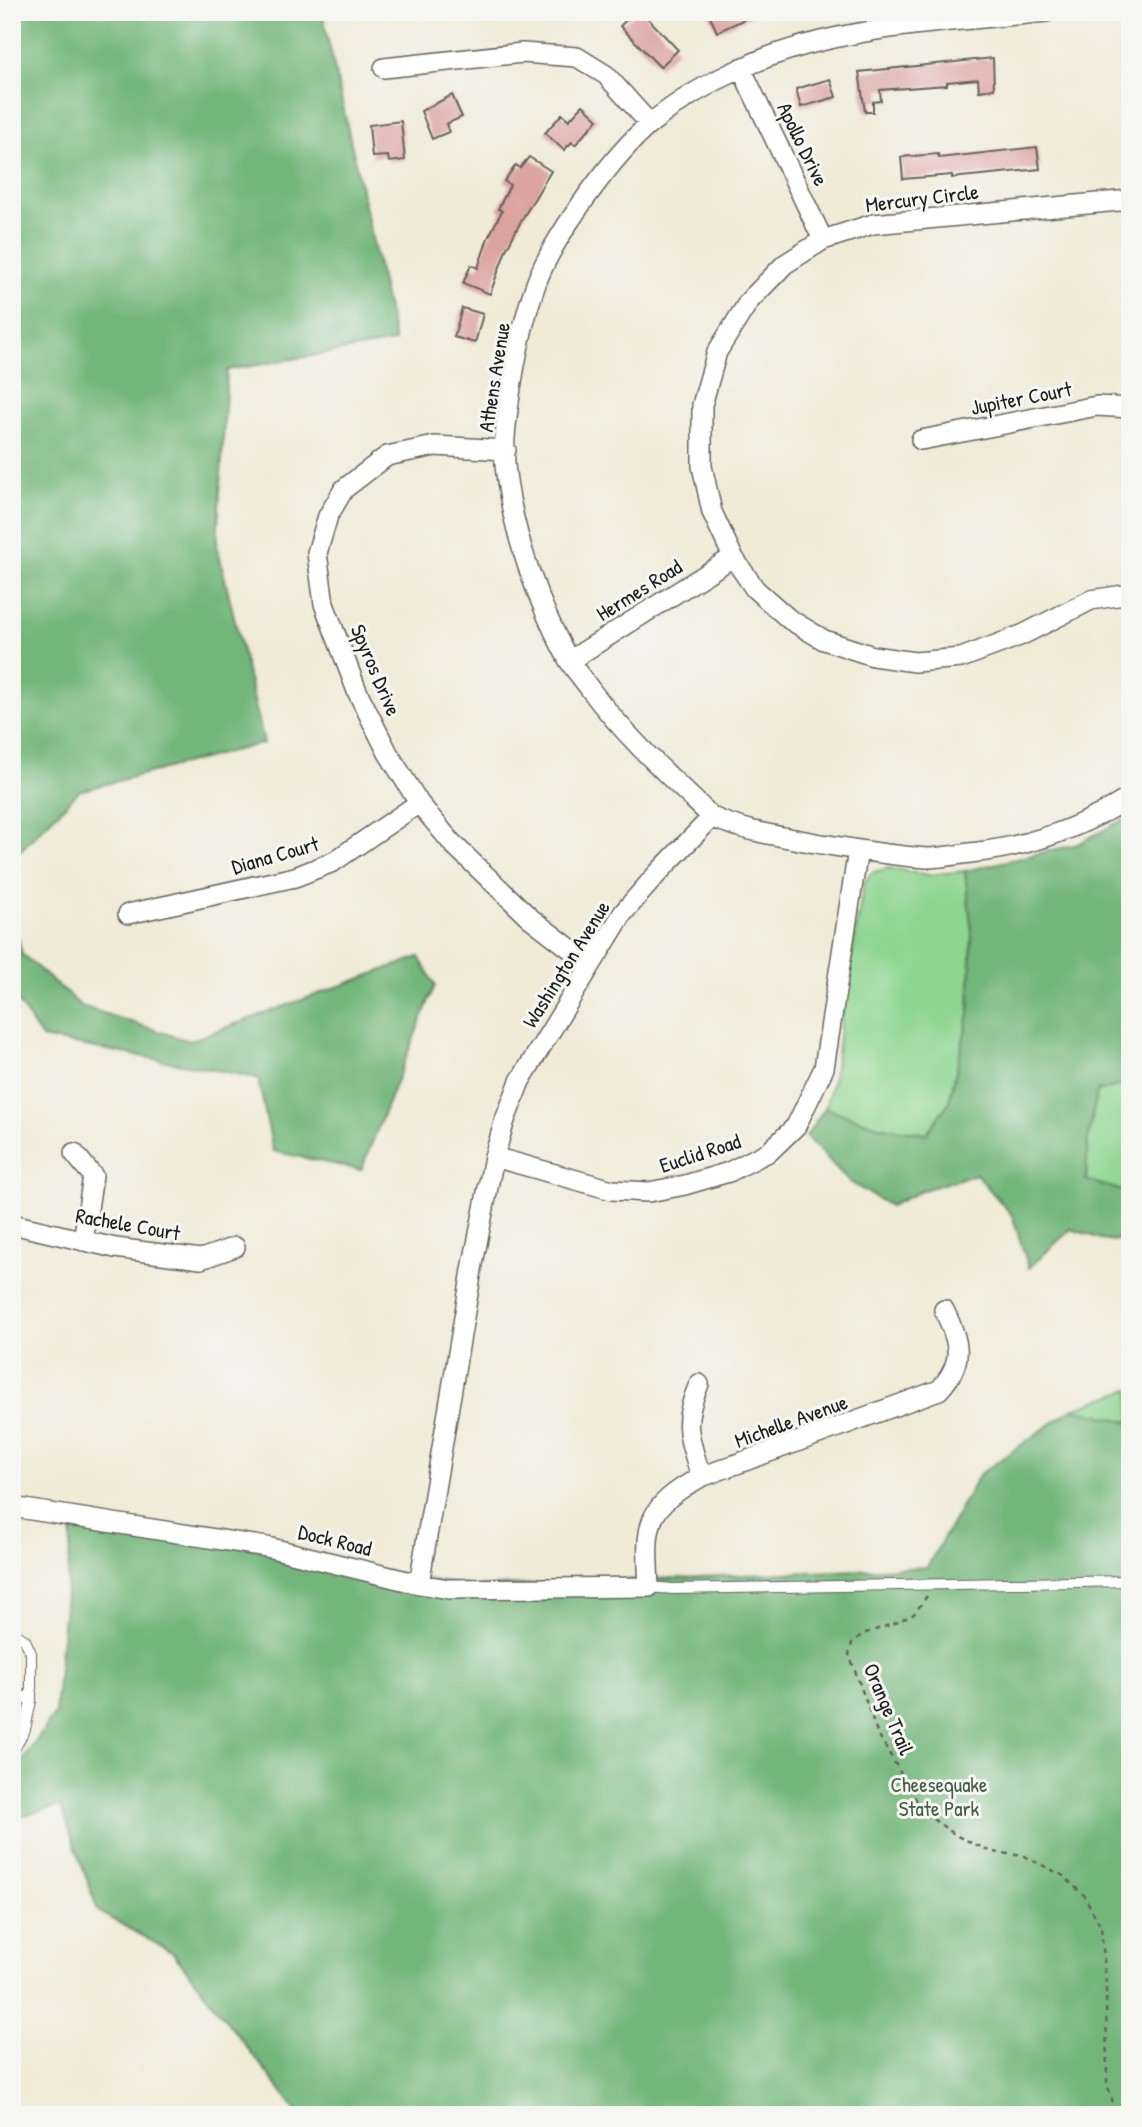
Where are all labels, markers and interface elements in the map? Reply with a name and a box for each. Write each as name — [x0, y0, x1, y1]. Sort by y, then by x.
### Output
street label: Apollo Drive — [770, 97, 836, 191]
street label: Mercury Circle — [864, 177, 980, 219]
street label: Athens Avenue — [471, 320, 517, 434]
street label: Jupiter Court — [968, 374, 1075, 422]
street label: Hermes Road — [591, 552, 687, 628]
street label: Spyros Drive — [344, 620, 408, 720]
street label: Diana Court — [228, 829, 323, 881]
street label: Washington Avenue — [515, 895, 617, 1033]
street label: Euclid Road — [656, 1126, 744, 1180]
street label: Rachele Court — [74, 1201, 183, 1248]
street label: Michelle Avenue — [731, 1387, 851, 1455]
street label: Dock Road — [295, 1517, 375, 1563]
street label: Orange Trail — [857, 1659, 921, 1759]
park label: Cheesequake State Park — [891, 1770, 987, 1823]

